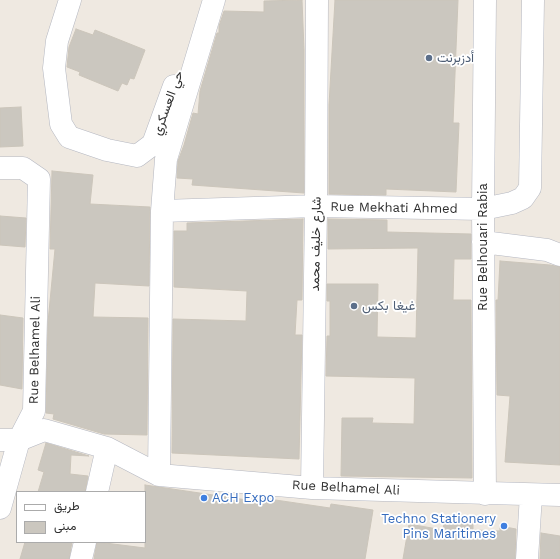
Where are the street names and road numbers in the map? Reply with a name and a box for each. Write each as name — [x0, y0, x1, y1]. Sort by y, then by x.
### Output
street label: حي العسكري — [149, 69, 187, 137]
street label: Rue Belhouari Rabia — [475, 183, 491, 311]
street label: شارع خليف محمد — [307, 196, 325, 292]
street label: Rue Mekhati Ahmed — [330, 199, 458, 217]
street label: Rue Belhamel Ali — [26, 296, 44, 404]
street label: Rue Belhamel Ali — [292, 477, 400, 499]

